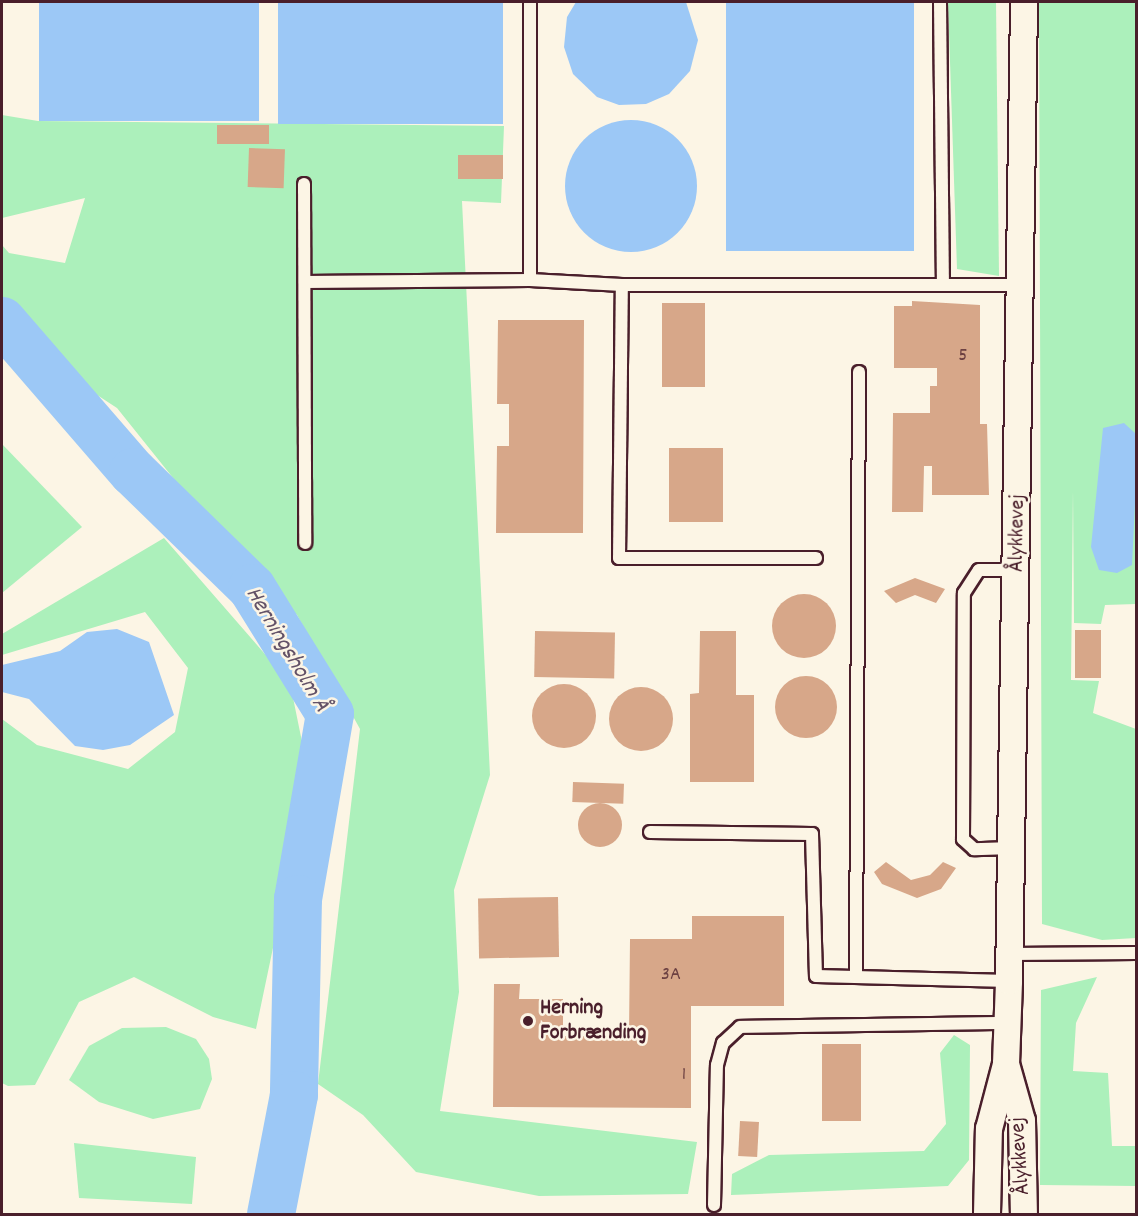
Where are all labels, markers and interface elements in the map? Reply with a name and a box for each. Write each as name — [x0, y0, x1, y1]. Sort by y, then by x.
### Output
house number: 5 — [958, 344, 968, 368]
street label: Ålykkevej — [1004, 494, 1032, 572]
water label: Herningsholm Å — [237, 582, 335, 718]
house number: 3A — [661, 963, 681, 987]
place label: Herning Forbrænding — [540, 995, 646, 1046]
marker: Herning Forbrænding — [521, 1014, 535, 1028]
house number: 1 — [682, 1063, 686, 1087]
street label: Ålykkevej — [1005, 1116, 1037, 1196]

